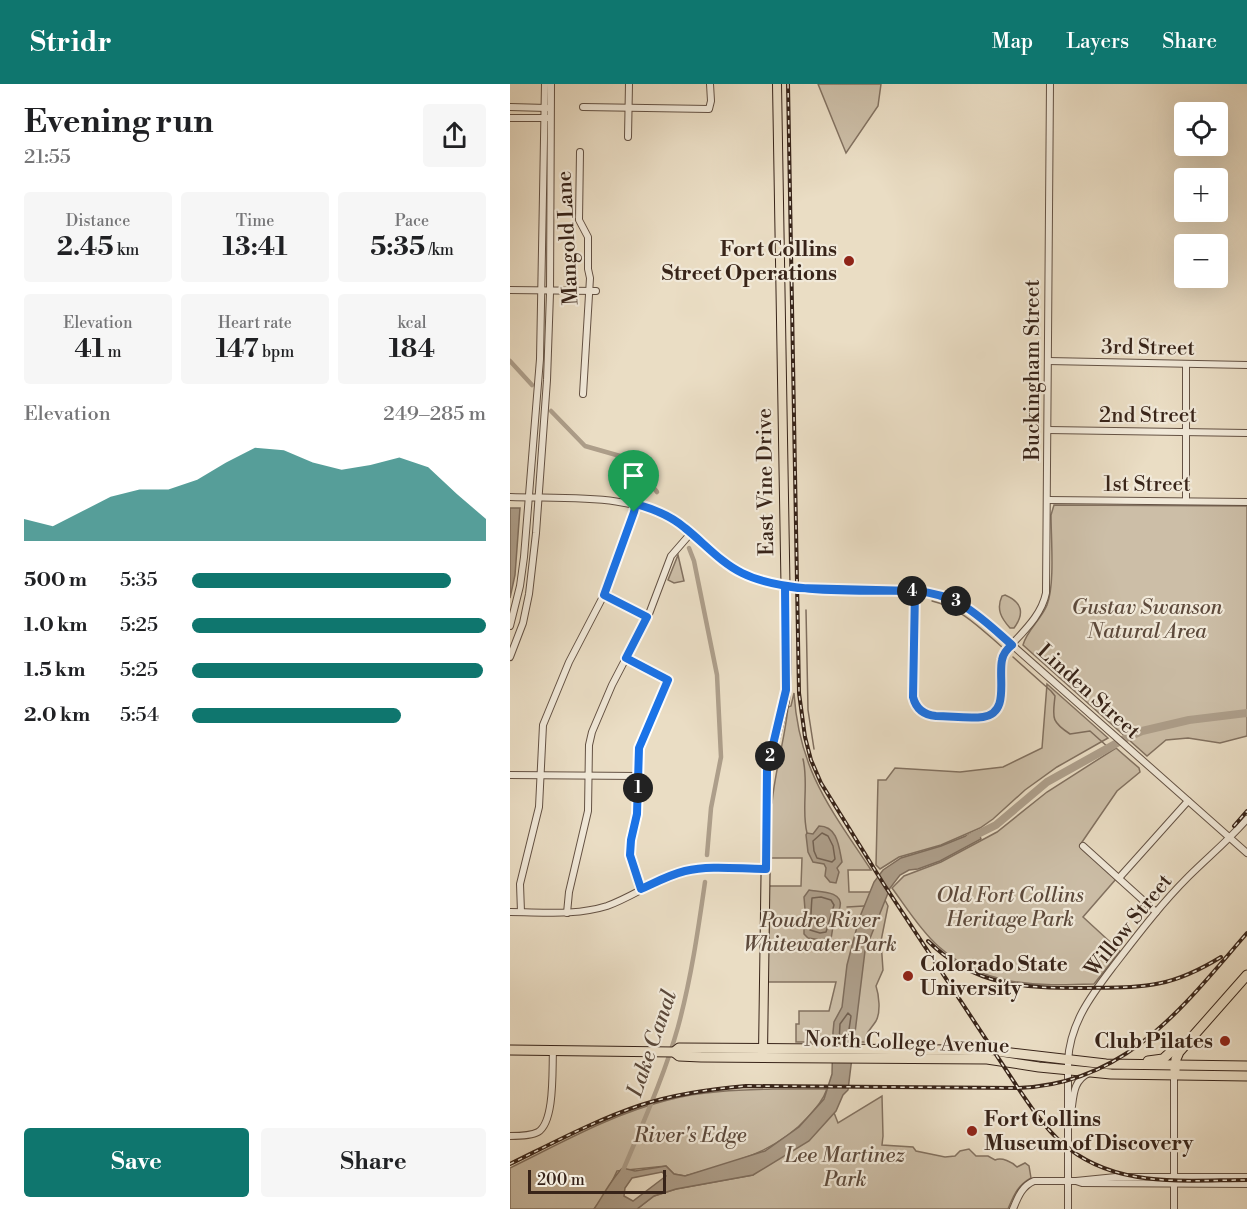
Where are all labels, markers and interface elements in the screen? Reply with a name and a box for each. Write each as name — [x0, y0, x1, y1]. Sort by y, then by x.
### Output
text: Stridr — [30, 25, 112, 60]
text: Map — [992, 29, 1033, 55]
text: Layers — [1066, 29, 1129, 55]
text: Share — [1162, 29, 1217, 55]
text: Evening run — [24, 102, 213, 143]
map controls — [1174, 102, 1228, 288]
button: locate — [1174, 102, 1228, 156]
button: share — [423, 104, 486, 167]
text: 21:55 — [24, 145, 71, 170]
button: + — [1174, 168, 1228, 222]
street label: Mangold Lane — [551, 170, 585, 306]
text: Distance — [66, 211, 130, 231]
text: Time — [236, 211, 274, 231]
text: Pace — [395, 211, 429, 231]
text: 2.45 — [57, 231, 114, 263]
text: 13:41 — [223, 231, 287, 263]
text: 5:35 — [370, 231, 425, 263]
button: − — [1174, 234, 1228, 288]
place label: Fort Collins Street Operations — [661, 237, 837, 287]
text: km — [114, 240, 139, 260]
text: /km — [425, 240, 454, 260]
marker: Fort Collins Street Operations — [842, 254, 856, 268]
street label: Buckingham Street — [1020, 279, 1046, 462]
text: Elevation — [63, 313, 133, 333]
text: Heart rate — [218, 313, 292, 333]
text: kcal — [397, 313, 427, 333]
text: 41 — [75, 333, 104, 365]
text: 147 — [216, 333, 259, 365]
text: 184 — [389, 333, 435, 365]
street label: 3rd Street — [1101, 334, 1196, 362]
text: m — [104, 342, 121, 362]
text: bpm — [259, 342, 294, 362]
text: Elevation — [24, 402, 111, 427]
text: 249–285 m — [383, 402, 486, 427]
street label: 2nd Street — [1099, 403, 1197, 429]
street label: East Vine Drive — [752, 408, 780, 556]
pin — [608, 450, 659, 512]
icon: arrive — [617, 459, 650, 492]
street label: 1st Street — [1103, 472, 1191, 498]
text: 500 m — [24, 568, 87, 593]
text: 5:35 — [120, 568, 158, 593]
pin: 4 — [897, 576, 927, 606]
text: 4 — [907, 581, 917, 601]
pin: 3 — [941, 586, 971, 616]
text: 3 — [951, 591, 961, 611]
park label: Gustav Swanson Natural Area — [1071, 595, 1223, 645]
text: 1.0 km — [24, 613, 88, 638]
text: 5:25 — [120, 613, 158, 638]
street label: Linden Street — [1031, 639, 1146, 745]
text: 1.5 km — [24, 658, 85, 683]
text: 5:25 — [120, 658, 158, 683]
text: 2.0 km — [24, 703, 90, 728]
text: 5:54 — [120, 703, 159, 728]
pin: 2 — [755, 741, 785, 771]
text: 2 — [765, 746, 775, 766]
pin: 1 — [623, 773, 653, 803]
text: 1 — [634, 778, 642, 798]
street label: Willow Street — [1079, 868, 1179, 983]
park label: Old Fort Collins Heritage Park — [936, 883, 1084, 933]
park label: Poudre River Whitewater Park — [743, 908, 897, 958]
place label: Colorado State University — [920, 952, 1068, 1002]
marker: Colorado State University — [901, 969, 915, 983]
water label: Lake Canal — [621, 987, 683, 1101]
street label: North College Avenue — [804, 1026, 1010, 1060]
place label: Club Pilates — [1094, 1029, 1213, 1055]
marker: Club Pilates — [1218, 1034, 1232, 1048]
place label: Fort Collins Museum of Discovery — [984, 1107, 1194, 1157]
park label: River's Edge — [632, 1123, 747, 1149]
marker: Fort Collins Museum of Discovery — [965, 1124, 979, 1138]
button: Save — [24, 1128, 249, 1197]
button: Share — [261, 1128, 486, 1197]
park label: Lee Martinez Park — [784, 1143, 905, 1193]
scale bar — [528, 1167, 666, 1194]
text: 200 m — [537, 1170, 585, 1190]

